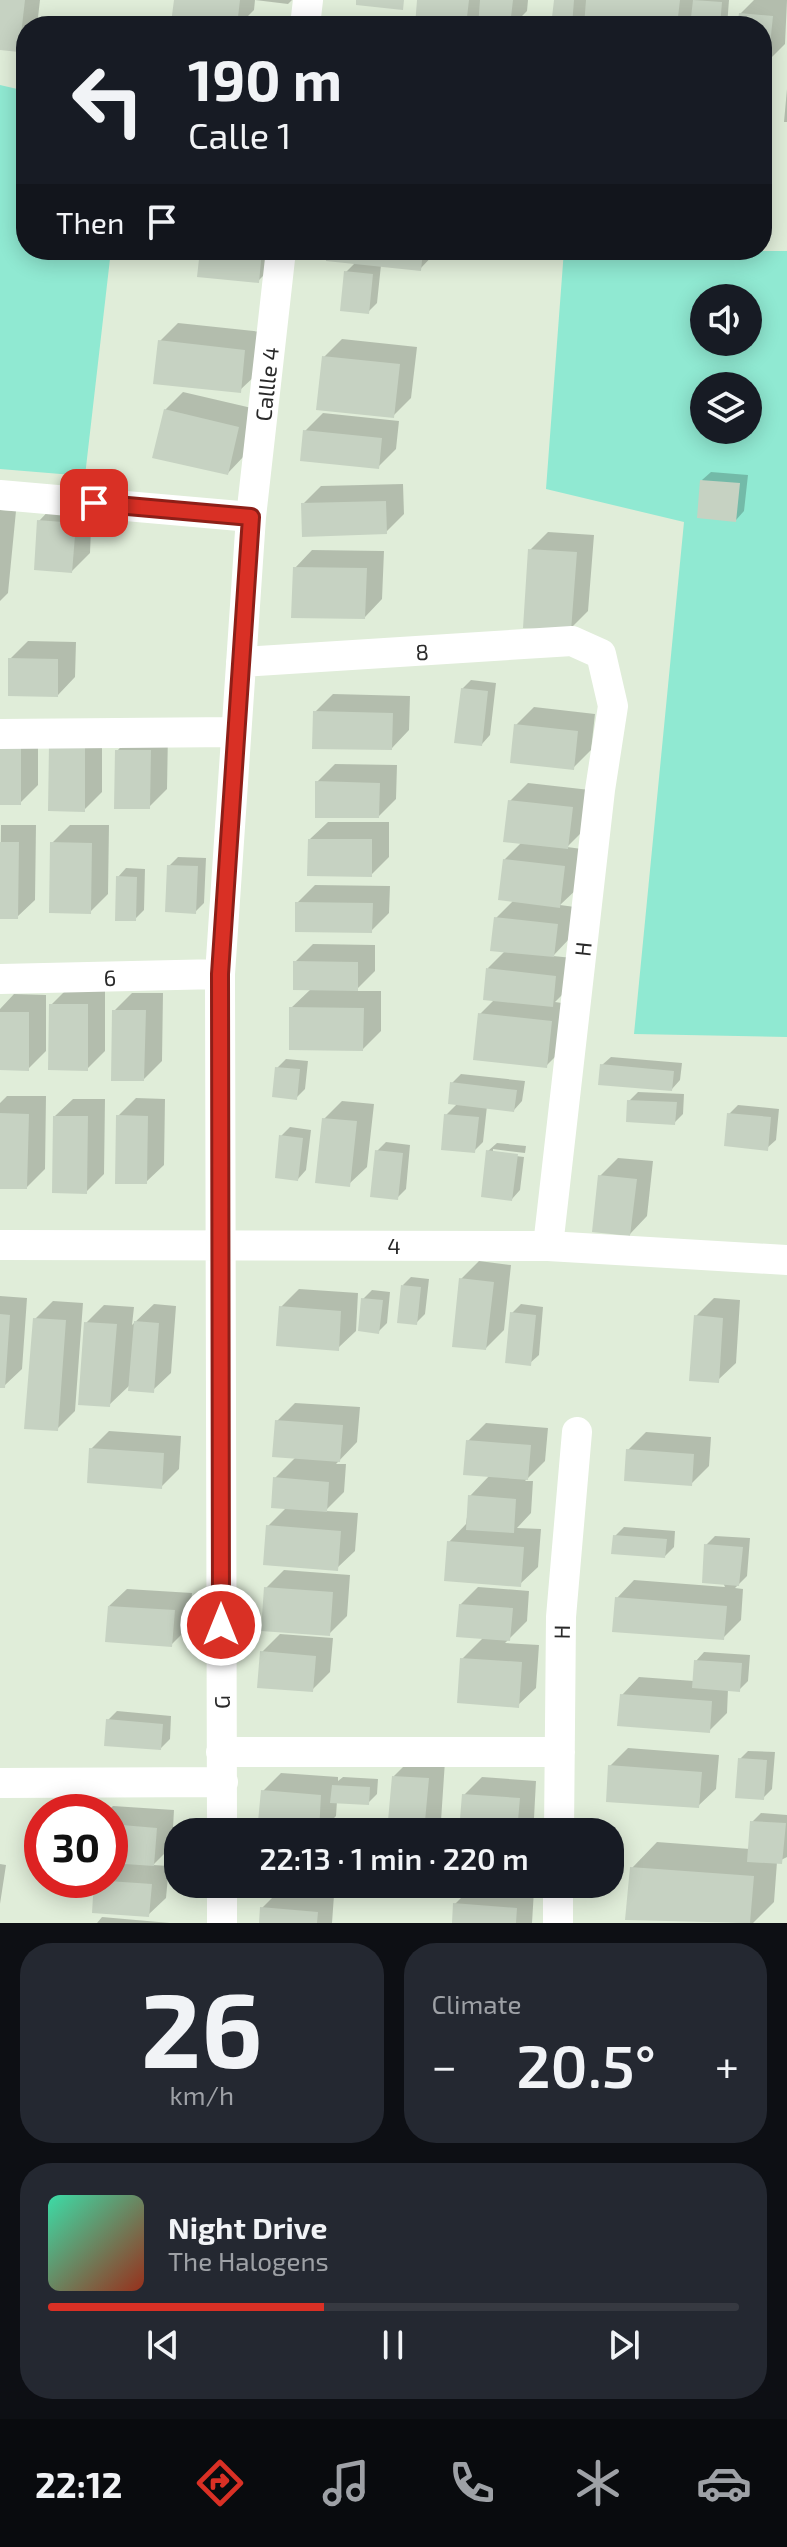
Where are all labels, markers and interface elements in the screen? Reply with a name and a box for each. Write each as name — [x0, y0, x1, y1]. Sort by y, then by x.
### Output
text: 190 m — [188, 45, 342, 112]
icon: left — [56, 48, 160, 152]
text: Calle 1 — [188, 113, 291, 156]
icon: arrive — [140, 200, 184, 244]
text: Then — [56, 204, 124, 240]
map controls — [690, 284, 762, 444]
button: sound — [690, 284, 762, 356]
street label: Callle 4 — [249, 346, 283, 422]
button: layers — [690, 372, 762, 444]
pin — [60, 469, 128, 537]
icon: arrive — [72, 481, 116, 525]
street label: 8 — [414, 638, 430, 664]
street label: H — [568, 940, 596, 958]
street label: 6 — [103, 964, 117, 990]
street label: 4 — [387, 1232, 401, 1258]
position arrow — [179, 1583, 263, 1667]
street label: H — [548, 1624, 574, 1640]
street label: G — [208, 1695, 234, 1709]
speed limit sign: 30 — [24, 1794, 128, 1898]
text: 22:13 · 1 min · 220 m — [259, 1840, 529, 1876]
text: 26 — [141, 1964, 263, 2089]
text: Climate — [432, 1988, 521, 2019]
text: 20.5° — [516, 2028, 656, 2100]
text: − — [432, 2038, 457, 2091]
text: + — [715, 2038, 739, 2091]
text: km/h — [169, 2079, 234, 2110]
text: Night Drive — [168, 2209, 327, 2245]
text: The Halogens — [168, 2245, 329, 2276]
icon: previous — [141, 2323, 185, 2367]
icon: pause — [371, 2323, 415, 2367]
icon: next — [602, 2323, 646, 2367]
icon: directions — [192, 2455, 248, 2511]
icon: music — [318, 2455, 374, 2511]
icon: phone — [444, 2455, 500, 2511]
icon: climate — [570, 2455, 626, 2511]
icon: car — [696, 2455, 752, 2511]
text: 22:12 — [35, 2462, 123, 2505]

